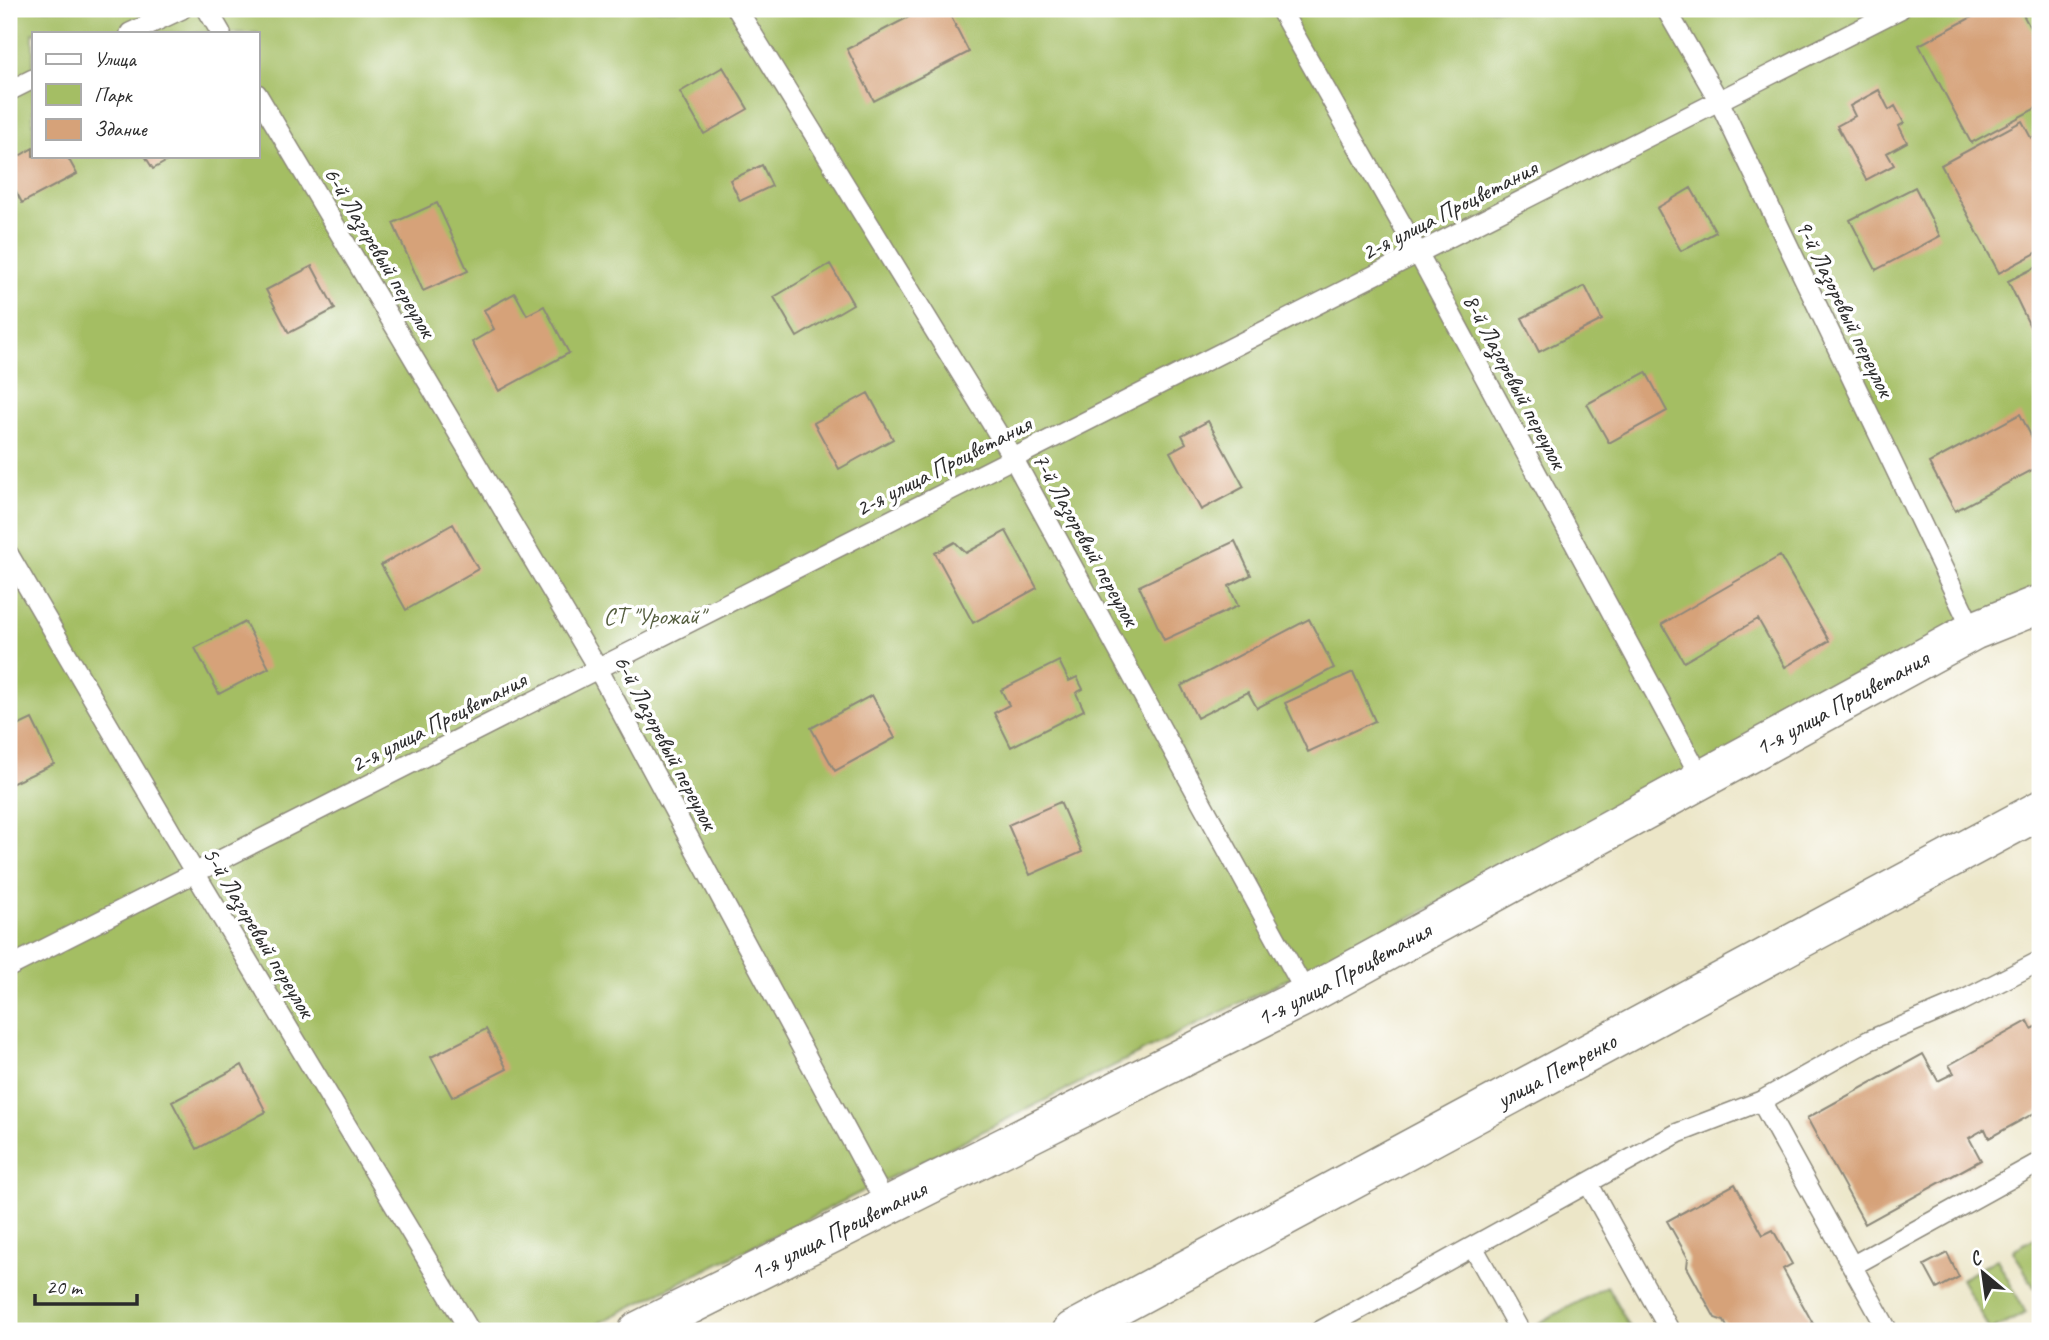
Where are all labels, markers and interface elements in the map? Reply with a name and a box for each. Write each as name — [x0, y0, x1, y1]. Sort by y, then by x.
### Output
legend — [32, 32, 259, 158]
text: Улица — [94, 46, 137, 72]
text: Парк — [94, 82, 134, 108]
text: Здание — [94, 116, 148, 142]
street label: 2-я улица Процветания — [1356, 152, 1543, 267]
street label: 6-й Лазоревый переулок — [316, 161, 444, 345]
street label: 9-й Лазоревый переулок — [1788, 214, 1902, 404]
street label: 8-й Лазоревый переулок — [1455, 288, 1575, 476]
street label: 2-я улица Процветания — [850, 408, 1037, 523]
street label: 7-й Лазоревый переулок — [1025, 447, 1147, 633]
park label: СТ "Урожай" — [604, 601, 710, 631]
street label: 1-я улица Процветания — [1750, 642, 1935, 762]
street label: 6-й Лазоревый переулок — [606, 649, 726, 837]
street label: 2-я улица Процветания — [345, 664, 532, 779]
street label: 5-й Лазоревый переулок — [195, 841, 323, 1025]
street label: 1-я улица Процветания — [1252, 914, 1438, 1033]
street label: улица Петренко — [1490, 1025, 1623, 1116]
street label: 1-я улица Процветания — [745, 1173, 933, 1287]
north arrow — [1948, 1238, 2018, 1308]
text: С — [1965, 1245, 1987, 1272]
scale bar — [35, 1263, 136, 1307]
text: 20 m — [46, 1274, 84, 1300]

